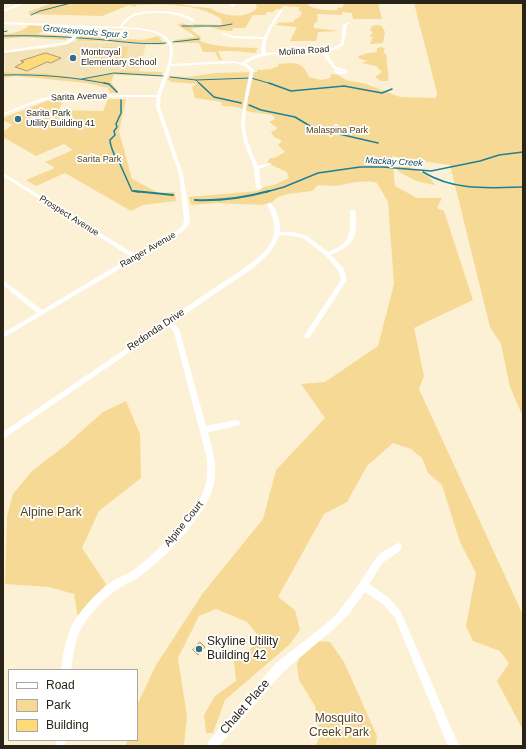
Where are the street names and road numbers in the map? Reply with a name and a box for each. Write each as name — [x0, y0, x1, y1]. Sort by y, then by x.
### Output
street label: Molina Road — [278, 44, 330, 58]
street label: Sarita Avenue — [51, 91, 107, 103]
street label: Prospect Avenue — [37, 193, 101, 239]
street label: Ranger Avenue — [118, 230, 178, 270]
street label: Redonda Drive — [125, 306, 187, 354]
street label: Alpine Court — [162, 499, 206, 549]
street label: Chalet Place — [217, 677, 273, 737]

